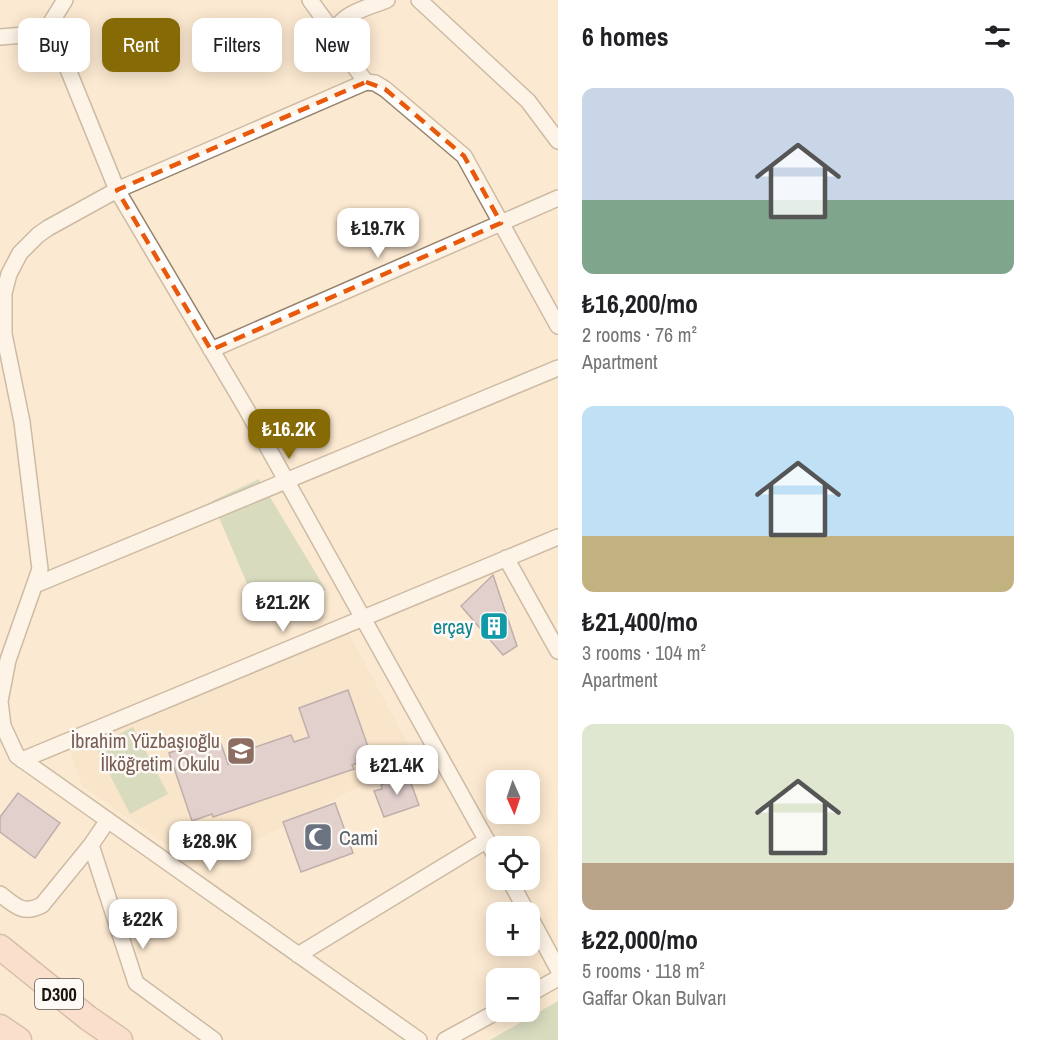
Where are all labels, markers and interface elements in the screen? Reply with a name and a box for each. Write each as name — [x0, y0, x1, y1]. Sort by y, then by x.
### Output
chip: Buy — [18, 18, 90, 72]
chip: Rent — [102, 18, 180, 72]
chip: Filters — [192, 18, 282, 72]
chip: New — [294, 18, 370, 72]
text: 6 homes — [582, 19, 669, 54]
icon: filters — [981, 20, 1014, 53]
icon: home — [744, 127, 852, 235]
pin: ₺19.7K — [329, 208, 427, 259]
text: ₺19.7K — [351, 214, 405, 241]
text: ₺16,200/mo — [582, 286, 698, 321]
text: 2 rooms · 76 m² — [582, 321, 697, 348]
text: Apartment — [582, 348, 658, 375]
pin: ₺16.2K — [240, 409, 338, 460]
text: ₺16.2K — [262, 415, 316, 442]
icon: home — [744, 445, 852, 553]
pin: ₺21.2K — [234, 582, 332, 633]
text: ₺21.2K — [256, 588, 310, 615]
text: ₺21,400/mo — [582, 604, 698, 639]
building icon: erçay — [478, 610, 510, 642]
place label: erçay — [433, 613, 474, 640]
text: 3 rooms · 104 m² — [582, 639, 706, 666]
text: Apartment — [582, 666, 658, 693]
place label: İbrahim Yüzbaşıoğlu İlköğretim Okulu — [71, 727, 220, 777]
school or university icon: İbrahim Yüzbaşıoğlu İlköğretim Okulu — [225, 735, 257, 767]
pin: ₺21.4K — [348, 745, 446, 796]
text: ₺21.4K — [370, 751, 424, 778]
icon: home — [744, 763, 852, 871]
north arrow — [486, 770, 540, 824]
map controls — [486, 770, 540, 1022]
pin: ₺28.9K — [161, 821, 259, 872]
mosque icon: Cami — [302, 821, 334, 853]
place label: Cami — [339, 824, 378, 851]
text: ₺28.9K — [183, 827, 237, 854]
button: locate — [486, 836, 540, 890]
pin: ₺22K — [107, 899, 179, 950]
button: + — [486, 902, 540, 956]
text: ₺22K — [123, 905, 163, 932]
text: ₺22,000/mo — [582, 922, 698, 957]
text: 5 rooms · 118 m² — [582, 957, 705, 984]
button: − — [486, 968, 540, 1022]
road number: D300 — [35, 979, 83, 1009]
text: Gaffar Okan Bulvarı — [582, 984, 727, 1011]

